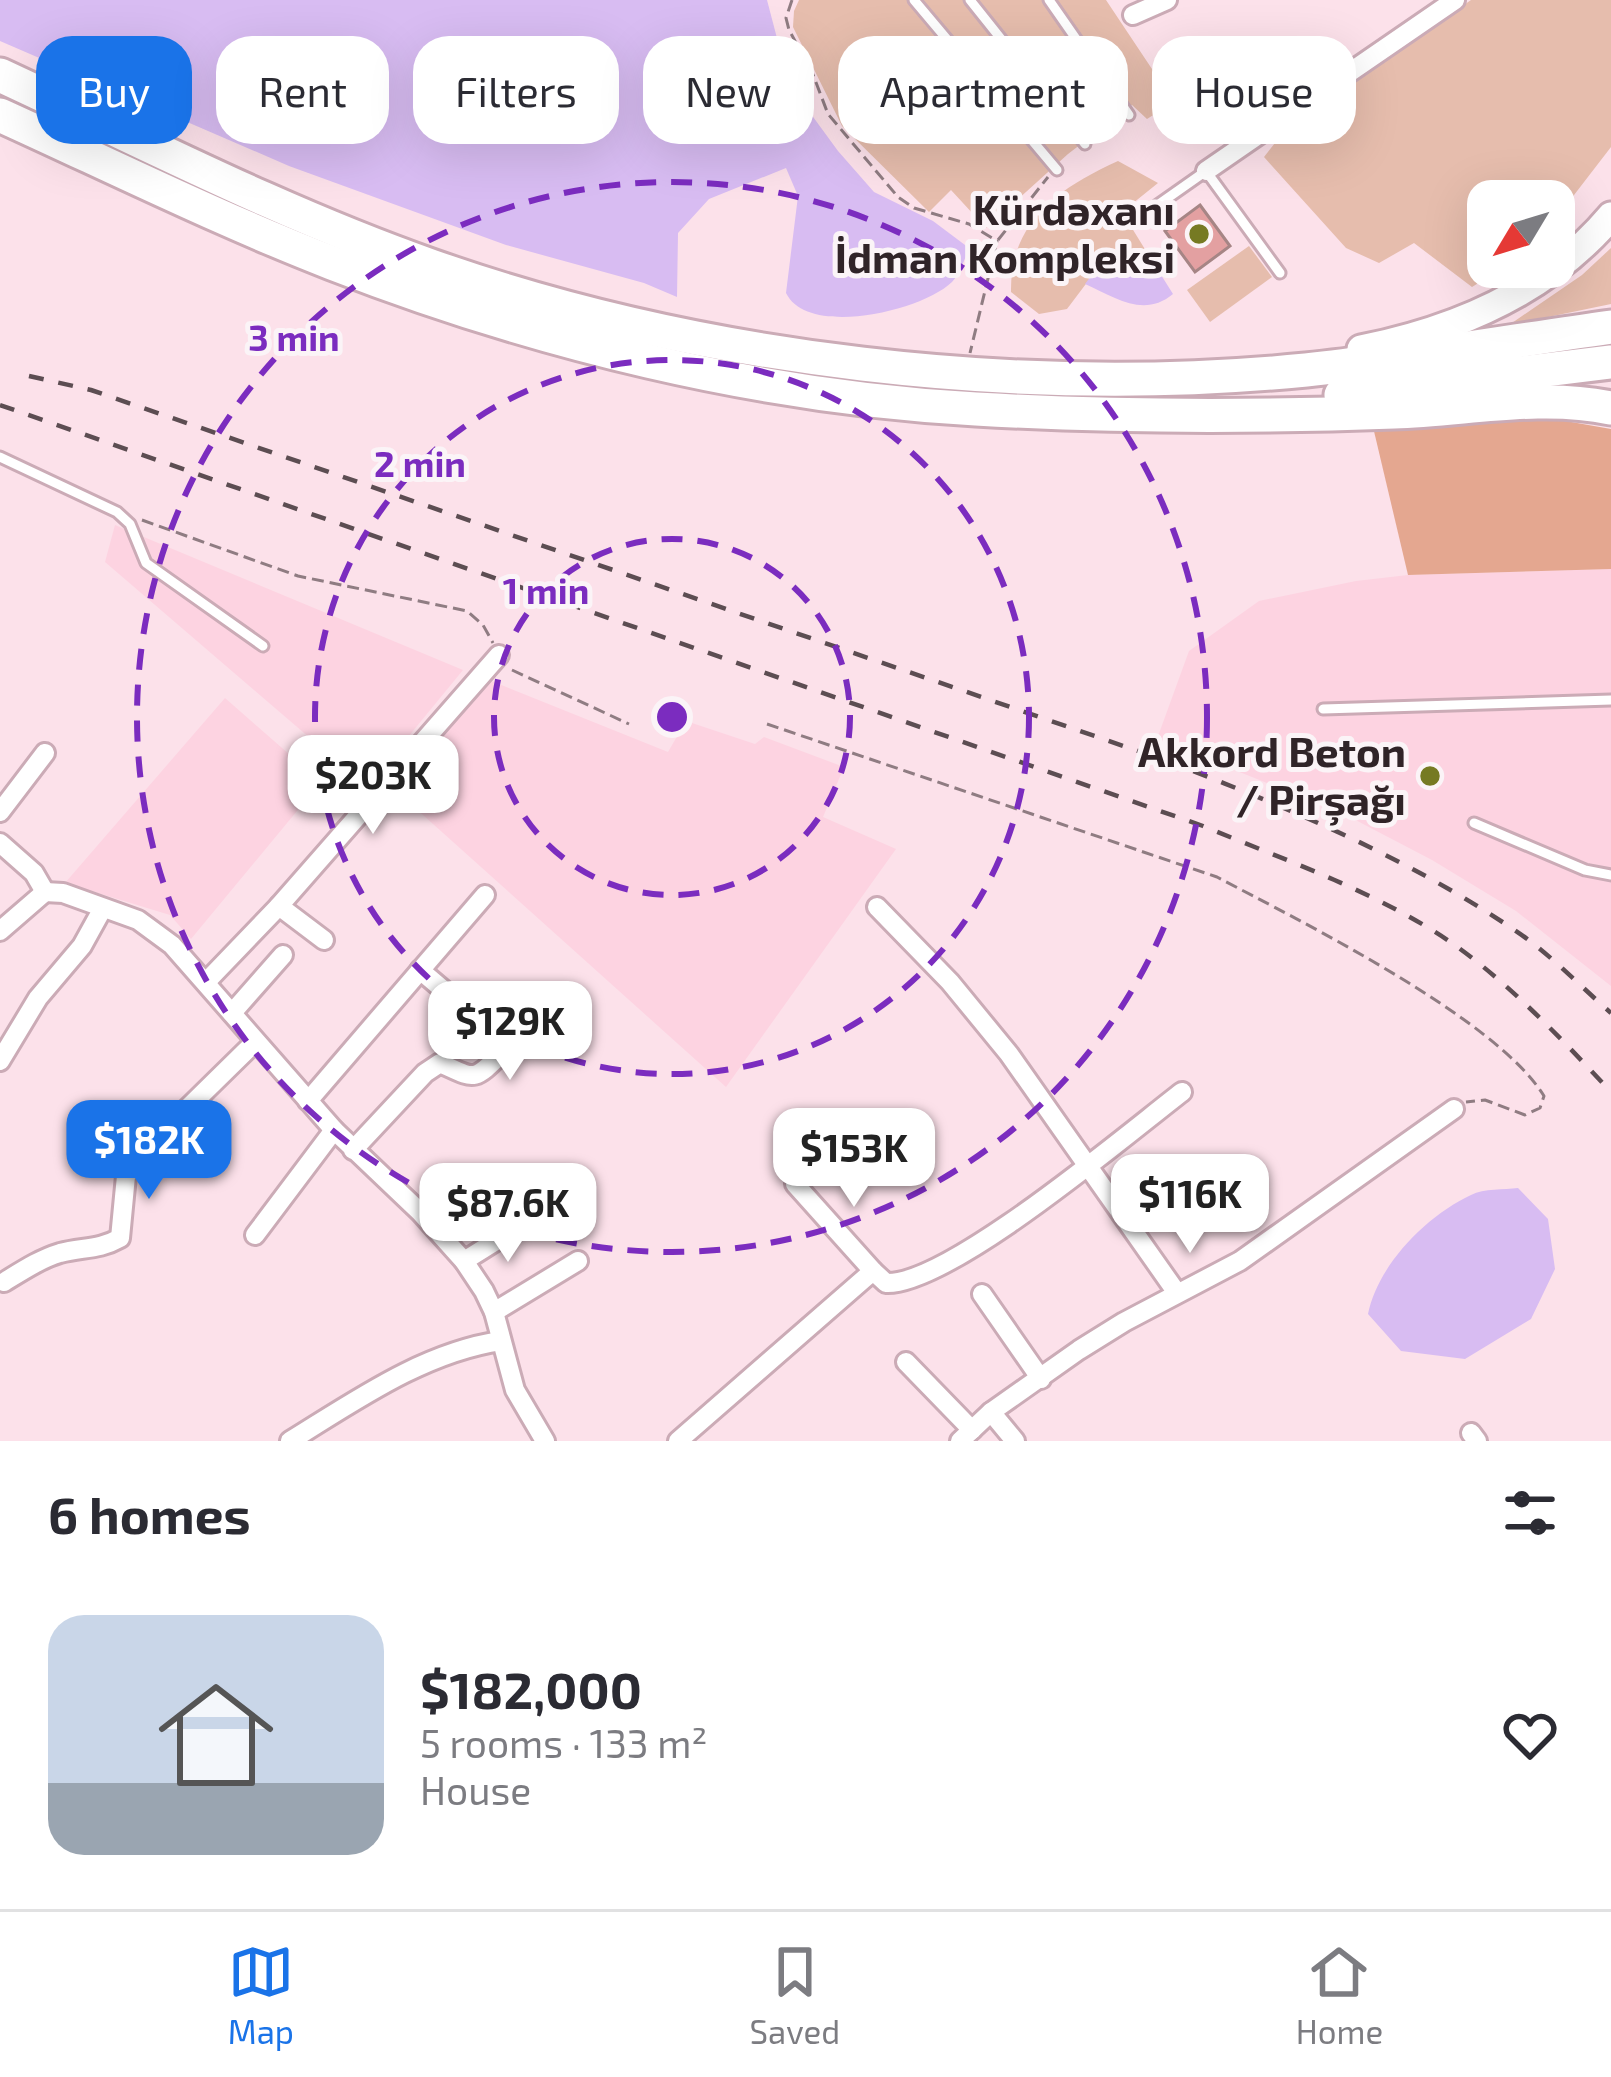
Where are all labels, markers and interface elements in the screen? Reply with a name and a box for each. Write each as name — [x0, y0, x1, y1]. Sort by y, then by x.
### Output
chip: Buy — [36, 36, 192, 144]
chip: Rent — [216, 36, 389, 144]
chip: Filters — [413, 36, 619, 144]
chip: New — [643, 36, 814, 144]
chip: Apartment — [838, 36, 1128, 144]
chip: House — [1152, 36, 1356, 144]
north arrow — [1467, 180, 1575, 288]
map controls — [1467, 180, 1575, 288]
place label: Kürdəxanı İdman Kompleksi — [835, 183, 1175, 281]
marker: Kürdəxanı İdman Kompleksi — [1186, 221, 1212, 247]
text: 3 min — [248, 315, 340, 358]
text: 2 min — [374, 441, 466, 484]
text: 1 min — [503, 568, 589, 611]
centre of rings — [651, 696, 693, 738]
place label: Akkord Beton / Pirşağı — [1138, 725, 1406, 826]
pin: $203K — [289, 735, 457, 837]
text: $203K — [315, 750, 431, 797]
marker: Akkord Beton / Pirşağı — [1417, 763, 1443, 789]
pin: $129K — [426, 981, 594, 1083]
text: $129K — [455, 996, 565, 1043]
pin: $182K — [65, 1100, 233, 1202]
pin: $153K — [770, 1108, 938, 1210]
text: $182K — [93, 1115, 205, 1162]
text: $153K — [800, 1123, 908, 1170]
pin: $116K — [1106, 1154, 1274, 1256]
pin: $87.6K — [410, 1163, 606, 1265]
text: $116K — [1138, 1169, 1242, 1216]
text: $87.6K — [446, 1178, 570, 1225]
icon: filters — [1497, 1480, 1563, 1546]
text: 6 homes — [48, 1483, 251, 1544]
text: $182,000 — [420, 1658, 642, 1719]
icon: home — [144, 1663, 288, 1807]
icon: heart — [1497, 1702, 1563, 1768]
text: 5 rooms · 133 m² — [420, 1719, 708, 1766]
text: House — [420, 1766, 531, 1813]
tab: Map — [228, 1939, 294, 2051]
tab: Saved — [750, 1939, 840, 2051]
tab: Home — [1296, 1939, 1383, 2051]

